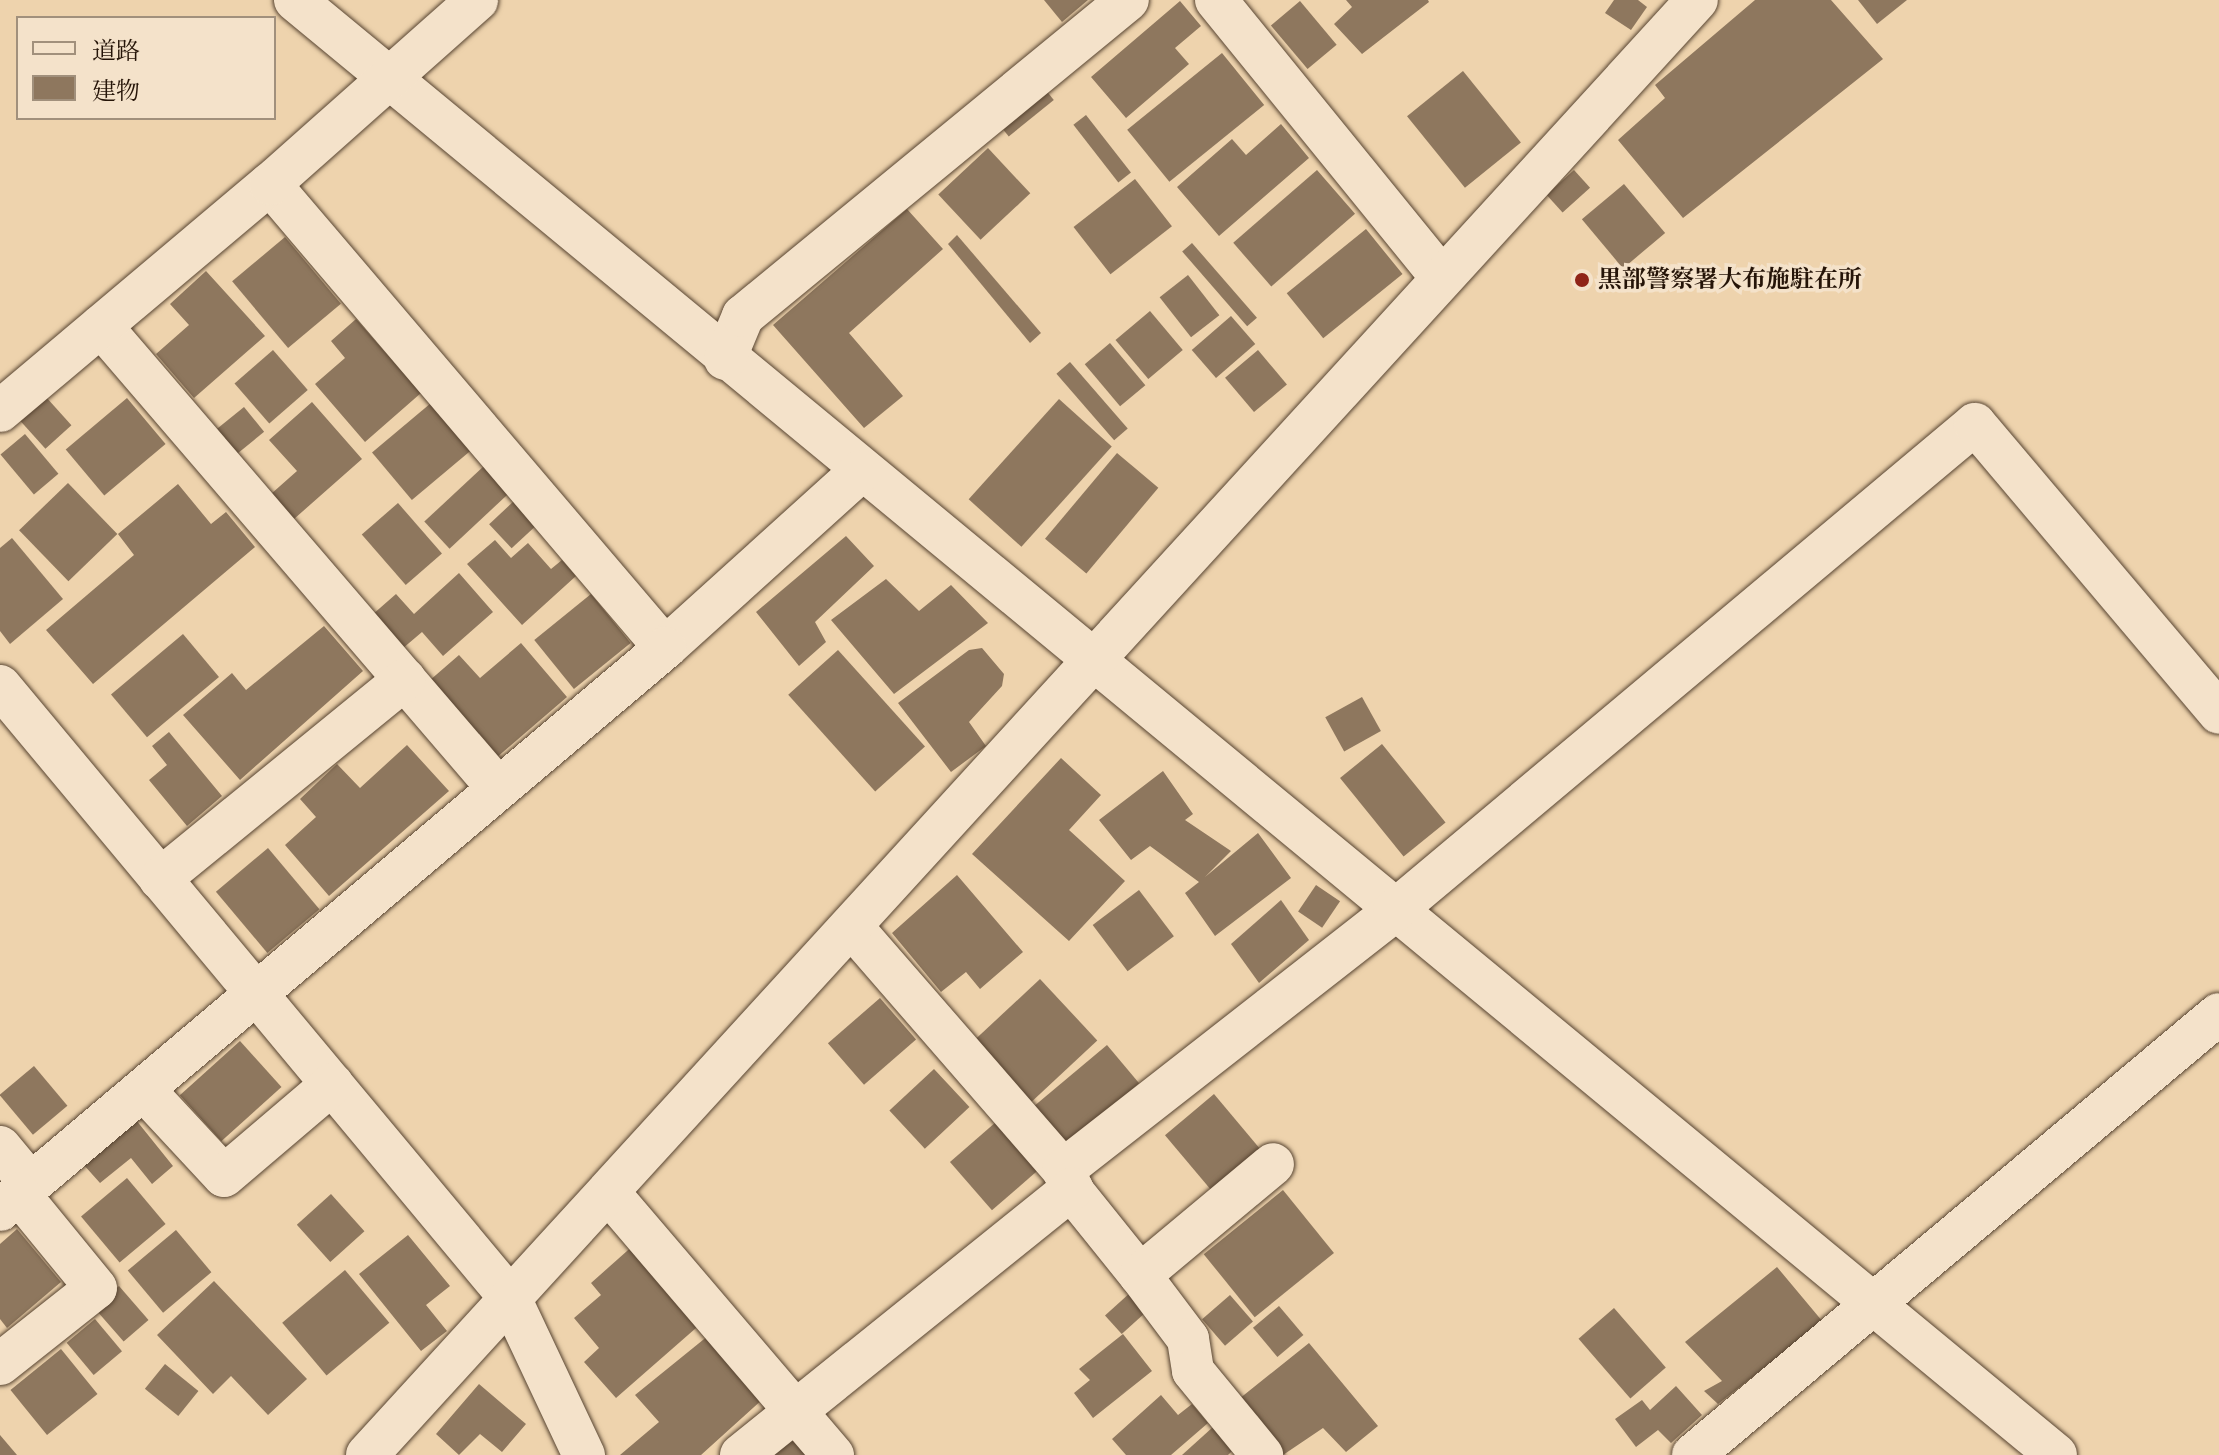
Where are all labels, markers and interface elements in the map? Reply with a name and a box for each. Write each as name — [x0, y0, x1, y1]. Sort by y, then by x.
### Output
legend — [16, 16, 276, 120]
text: 道路 — [92, 37, 140, 65]
text: 建物 — [92, 77, 140, 105]
place label: 黒部警察署大布施駐在所 — [1598, 266, 1862, 294]
marker: 黒部警察署大布施駐在所 — [1573, 271, 1591, 289]

